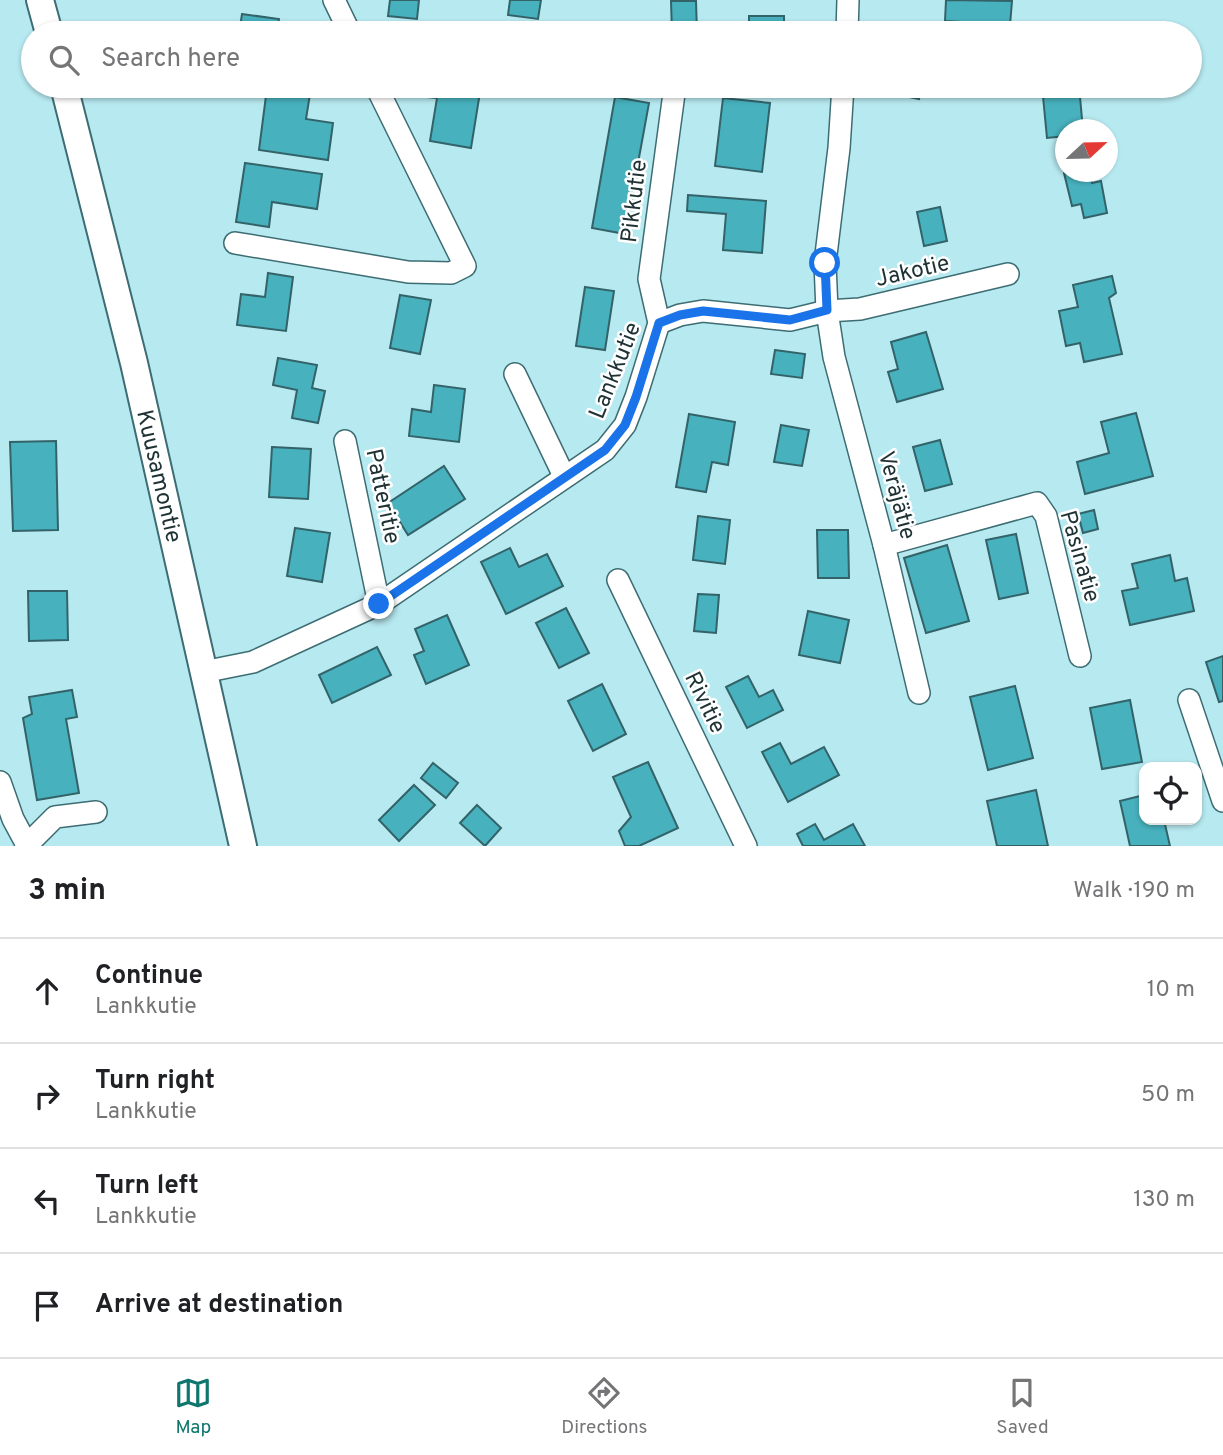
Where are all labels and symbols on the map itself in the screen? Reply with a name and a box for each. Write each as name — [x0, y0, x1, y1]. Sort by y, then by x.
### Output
north arrow — [1055, 119, 1118, 182]
street label: Pikkutie — [616, 158, 655, 245]
route start — [809, 247, 840, 278]
street label: Jakotie — [873, 250, 952, 295]
street label: Lankkutie — [584, 318, 649, 424]
street label: Kuusamontie — [128, 407, 187, 546]
street label: Patteritie — [357, 446, 406, 547]
street label: Veräjätie — [870, 448, 921, 543]
street label: Pasinatie — [1052, 507, 1105, 606]
route end — [363, 588, 394, 619]
street label: Rivitie — [676, 667, 731, 739]

